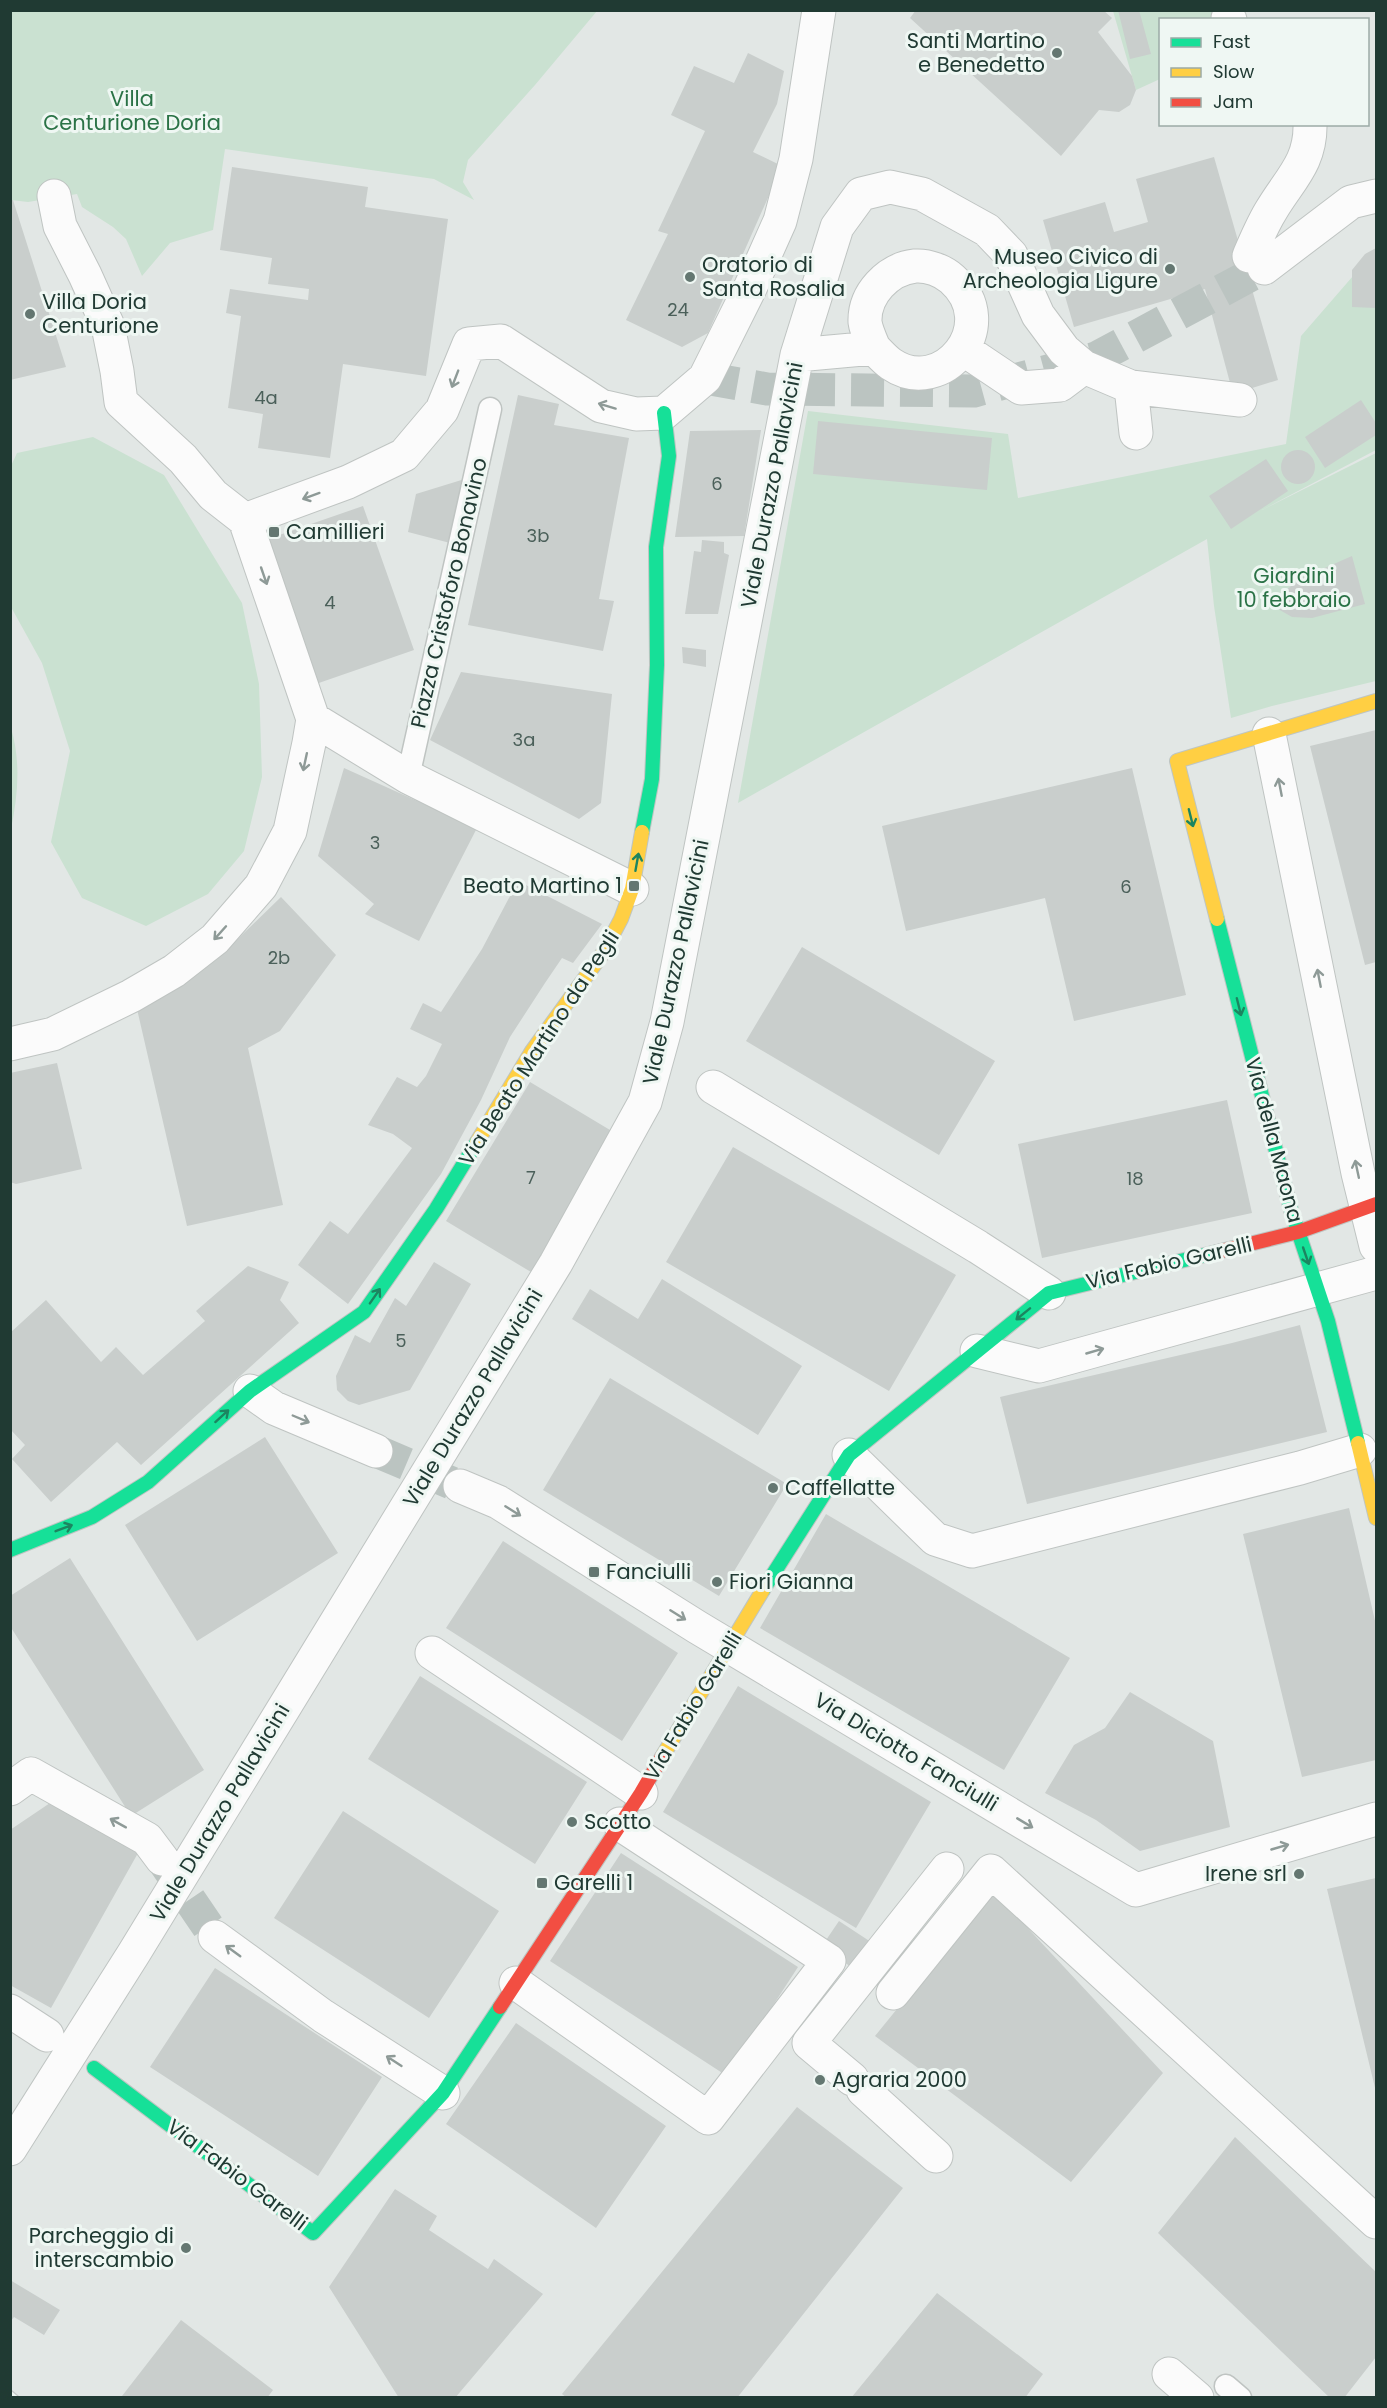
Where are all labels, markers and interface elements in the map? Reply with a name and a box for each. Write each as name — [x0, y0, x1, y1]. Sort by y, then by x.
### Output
legend — [1159, 18, 1369, 126]
place label: Santi Martino e Benedetto — [907, 26, 1045, 79]
text: Fast — [1213, 29, 1250, 54]
marker: Santi Martino e Benedetto — [1050, 46, 1064, 60]
text: Slow — [1213, 59, 1255, 84]
park label: Villa Centurione Doria — [43, 84, 221, 137]
text: Jam — [1213, 89, 1253, 114]
place label: Museo Civico di Archeologia Ligure — [963, 242, 1158, 295]
place label: Oratorio di Santa Rosalia — [702, 250, 845, 303]
marker: Museo Civico di Archeologia Ligure — [1163, 262, 1177, 276]
marker: Oratorio di Santa Rosalia — [683, 270, 697, 284]
place label: Villa Doria Centurione — [42, 287, 159, 340]
house number: 24 — [667, 297, 689, 322]
marker: Villa Doria Centurione — [23, 307, 37, 321]
street label: Viale Durazzo Pallavicini — [733, 359, 810, 610]
one-way arrow — [449, 369, 460, 388]
house number: 4a — [254, 385, 278, 410]
one-way arrow — [597, 400, 616, 411]
street label: Piazza Cristoforo Bonavino — [403, 455, 494, 731]
house number: 6 — [711, 471, 723, 496]
one-way arrow — [302, 492, 320, 503]
place label: Camillieri — [286, 517, 385, 546]
house number: 3b — [527, 523, 549, 548]
marker: Camillieri — [267, 525, 281, 539]
park label: Giardini 10 febbraio — [1237, 561, 1351, 614]
one-way arrow — [260, 566, 271, 585]
house number: 4 — [324, 590, 336, 615]
house number: 3a — [513, 727, 535, 752]
one-way arrow — [299, 752, 310, 771]
one-way arrow — [1274, 777, 1285, 797]
one-way arrow — [1186, 808, 1197, 827]
house number: 3 — [370, 830, 380, 855]
street label: Viale Durazzo Pallavicini — [635, 837, 716, 1087]
one-way arrow — [632, 853, 643, 873]
place label: Beato Martino 1 — [463, 871, 622, 900]
house number: 6 — [1120, 874, 1132, 899]
marker: Beato Martino 1 — [627, 879, 641, 893]
street label: Via Beato Martino da Pegli — [452, 924, 626, 1171]
one-way arrow — [213, 925, 227, 940]
house number: 2b — [268, 945, 290, 970]
one-way arrow — [1312, 968, 1324, 987]
one-way arrow — [1234, 997, 1245, 1016]
street label: Via della Maona — [1238, 1054, 1310, 1226]
one-way arrow — [1351, 1160, 1363, 1179]
house number: 7 — [526, 1165, 536, 1190]
house number: 18 — [1126, 1166, 1144, 1191]
street label: Via Fabio Garelli — [1083, 1229, 1255, 1296]
one-way arrow — [1302, 1246, 1313, 1265]
street label: Viale Durazzo Pallavicini — [396, 1283, 549, 1512]
one-way arrow — [369, 1288, 381, 1305]
one-way arrow — [1015, 1308, 1031, 1321]
house number: 5 — [395, 1328, 407, 1353]
one-way arrow — [1085, 1345, 1104, 1356]
one-way arrow — [214, 1409, 229, 1423]
one-way arrow — [291, 1414, 310, 1425]
place label: Caffellatte — [785, 1473, 895, 1502]
marker: Caffellatte — [766, 1481, 780, 1495]
one-way arrow — [504, 1506, 521, 1518]
one-way arrow — [55, 1521, 73, 1532]
place label: Fanciulli — [606, 1557, 691, 1586]
marker: Fanciulli — [587, 1565, 601, 1579]
place label: Fiori Gianna — [729, 1567, 854, 1596]
marker: Fiori Gianna — [710, 1575, 724, 1589]
one-way arrow — [669, 1609, 686, 1621]
street label: Via Fabio Garelli — [637, 1626, 749, 1786]
street label: Via Diciotto Fanciulli — [809, 1685, 1004, 1818]
street label: Viale Durazzo Pallavicini — [143, 1698, 296, 1927]
place label: Scotto — [584, 1807, 651, 1836]
marker: Scotto — [565, 1815, 579, 1829]
one-way arrow — [110, 1817, 128, 1828]
one-way arrow — [1016, 1817, 1033, 1829]
one-way arrow — [1270, 1841, 1289, 1853]
place label: Irene srl — [1205, 1859, 1287, 1888]
marker: Irene srl — [1292, 1867, 1306, 1881]
place label: Garelli 1 — [554, 1868, 633, 1897]
marker: Garelli 1 — [535, 1876, 549, 1890]
one-way arrow — [226, 1945, 242, 1957]
one-way arrow — [386, 2055, 403, 2067]
place label: Agraria 2000 — [832, 2065, 967, 2094]
marker: Agraria 2000 — [813, 2073, 827, 2087]
street label: Via Fabio Garelli — [161, 2112, 314, 2237]
place label: Parcheggio di interscambio — [29, 2221, 174, 2274]
marker: Parcheggio di interscambio — [179, 2241, 193, 2255]

